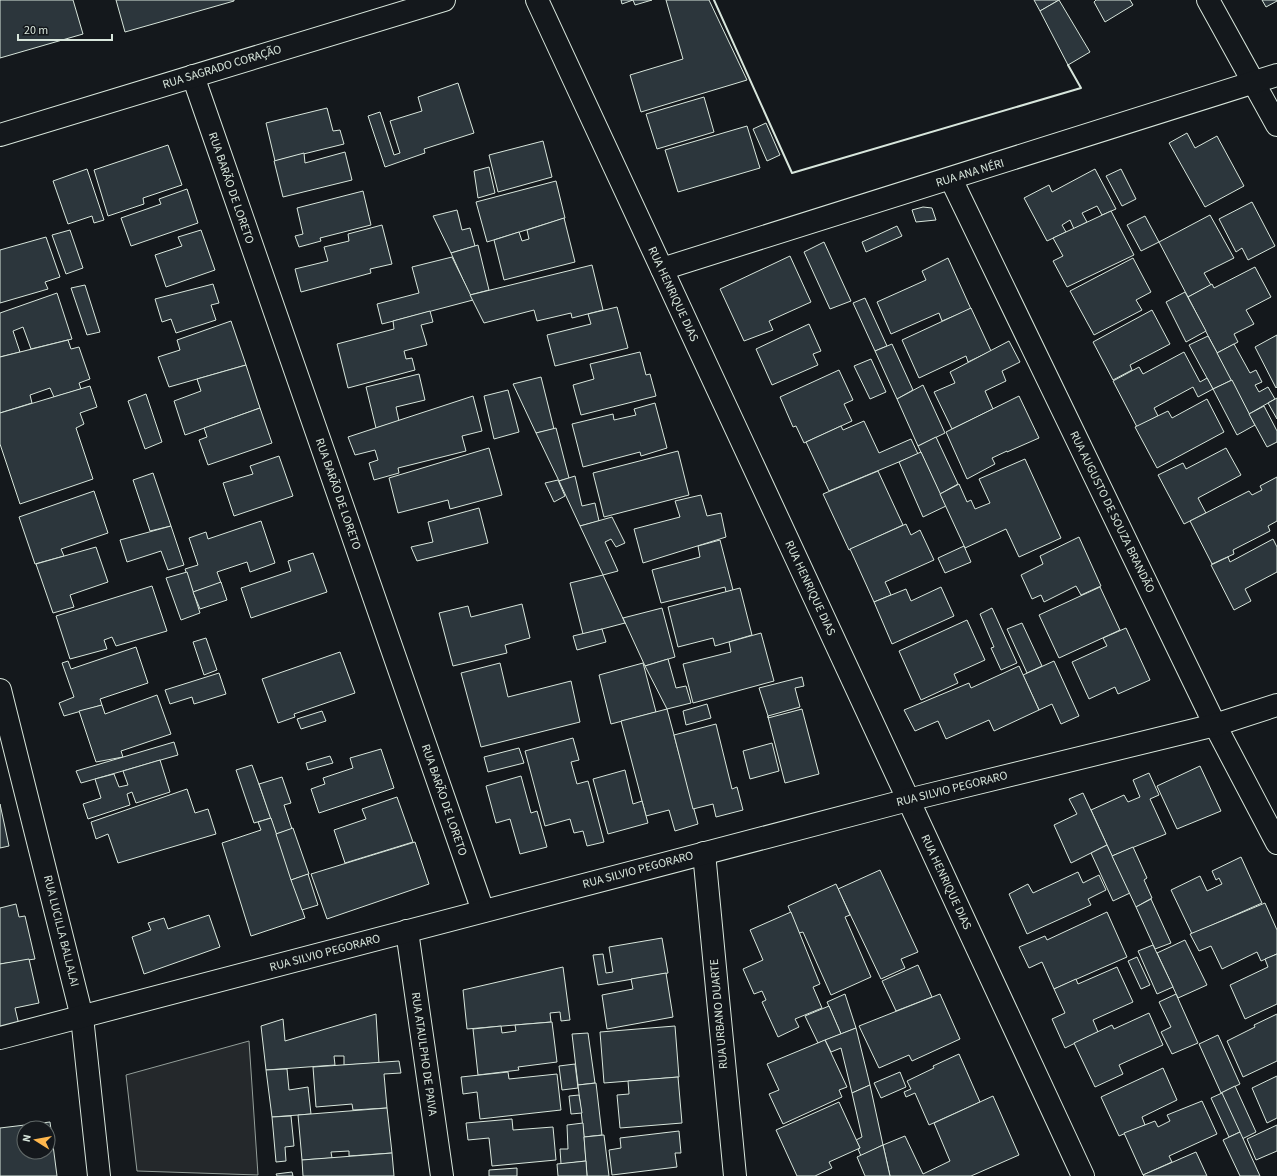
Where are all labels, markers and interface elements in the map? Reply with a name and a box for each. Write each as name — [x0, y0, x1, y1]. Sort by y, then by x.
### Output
scale bar — [18, 16, 112, 42]
text: 20 m — [24, 22, 48, 39]
street label: RUA SAGRADO CORAÇÃO — [160, 41, 284, 93]
street label: RUA BARÃO DE LORETO — [204, 130, 258, 246]
street label: RUA ANA NÉRI — [934, 155, 1006, 191]
street label: RUA HENRIQUE DIAS — [644, 244, 702, 344]
street label: RUA AUGUSTO DE SOUZA BRANDÃO — [1065, 428, 1159, 596]
street label: RUA BARÃO DE LORETO — [311, 436, 365, 552]
street label: RUA HENRIQUE DIAS — [781, 538, 839, 638]
street label: RUA BARÃO DE LORETO — [417, 742, 471, 858]
street label: RUA SILVIO PEGORARO — [895, 767, 1009, 811]
street label: RUA HENRIQUE DIAS — [917, 832, 975, 932]
street label: RUA SILVIO PEGORARO — [581, 847, 695, 893]
street label: RUA LUCILLA BALLALAI — [39, 873, 83, 989]
street label: RUA SILVIO PEGORARO — [268, 930, 382, 976]
street label: RUA URBANO DUARTE — [706, 958, 732, 1070]
street label: RUA ATAULPHO DE PAIVA — [407, 991, 441, 1117]
north arrow — [16, 1120, 56, 1160]
text: N — [19, 1133, 35, 1143]

